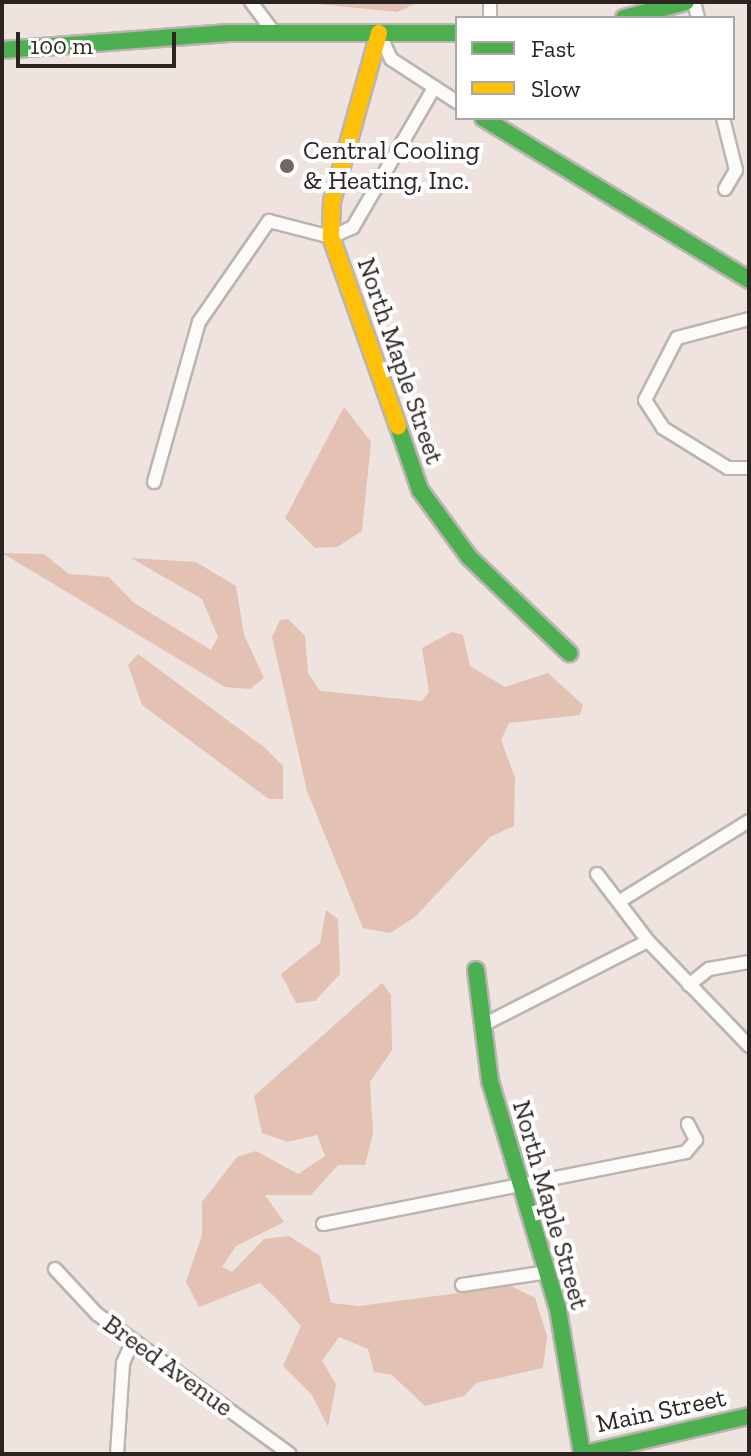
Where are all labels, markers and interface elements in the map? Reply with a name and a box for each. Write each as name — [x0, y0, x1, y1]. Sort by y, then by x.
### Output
scale bar — [20, 16, 180, 66]
legend — [455, 16, 735, 120]
text: 100 m — [30, 31, 93, 60]
text: Fast — [531, 34, 575, 63]
text: Slow — [531, 74, 581, 103]
place label: Central Cooling & Heating, Inc. — [303, 135, 480, 196]
marker: Central Cooling & Heating, Inc. — [278, 157, 296, 175]
street label: North Maple Street — [350, 254, 450, 468]
street label: North Maple Street — [505, 1097, 595, 1313]
street label: Breed Avenue — [97, 1308, 239, 1424]
street label: Main Street — [593, 1382, 729, 1440]

